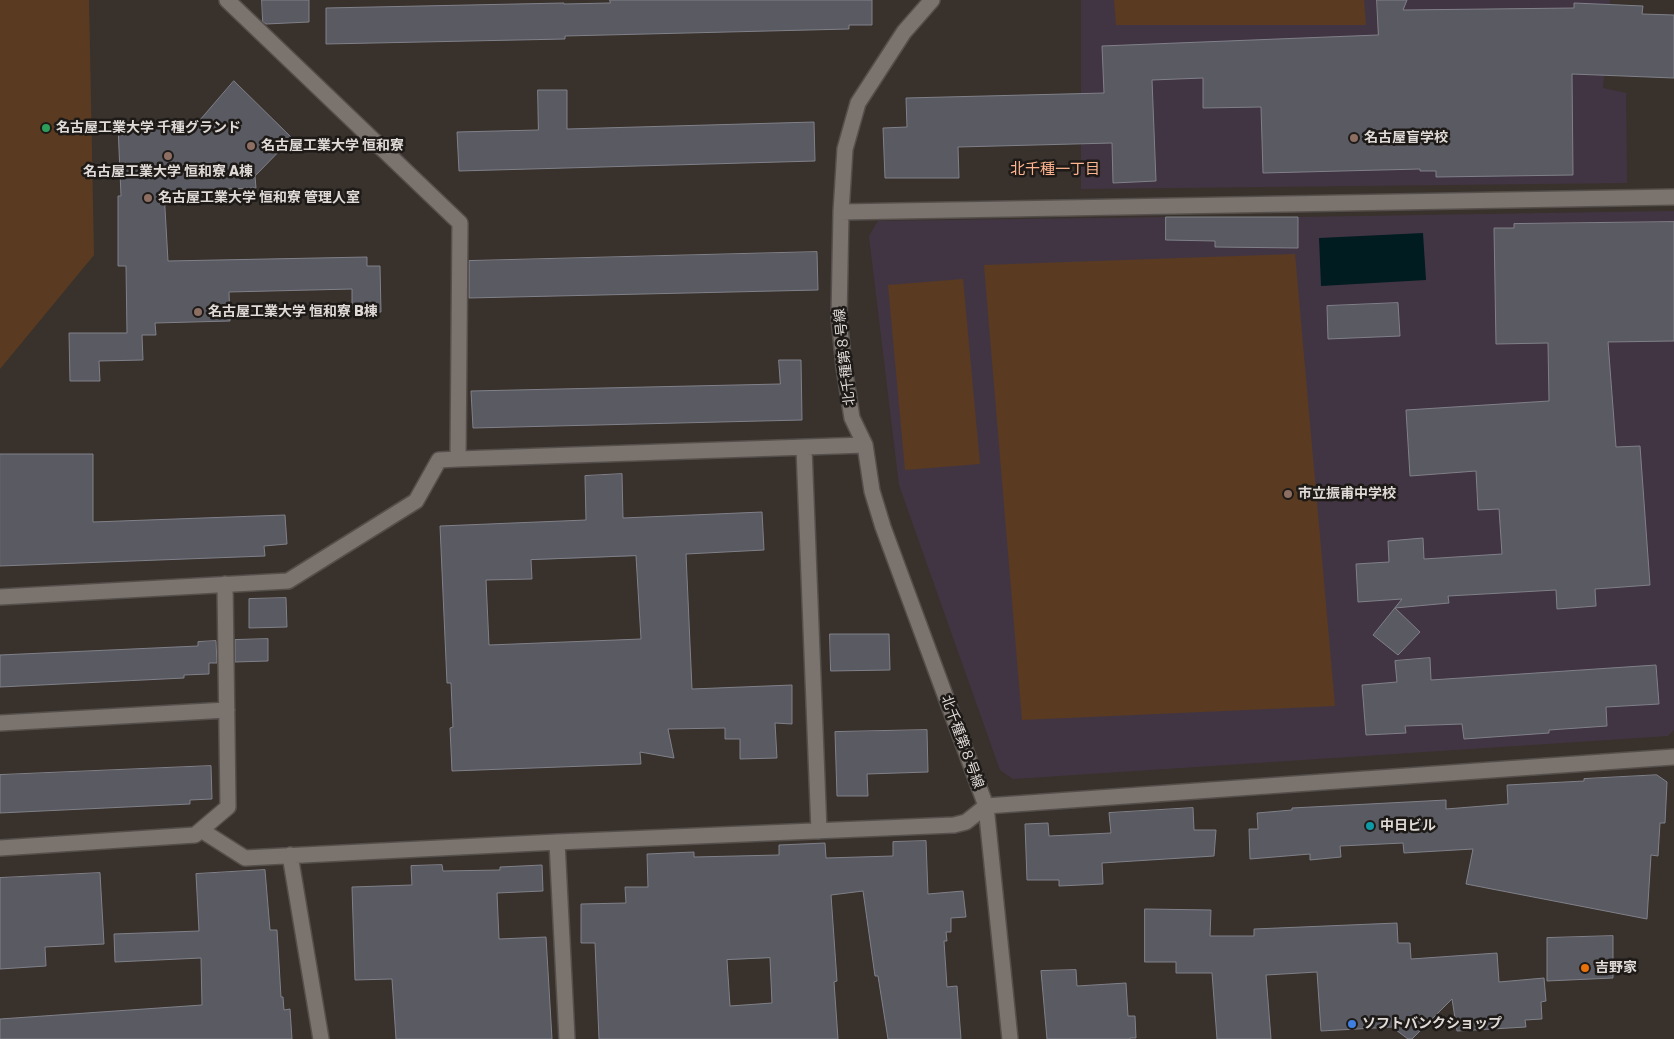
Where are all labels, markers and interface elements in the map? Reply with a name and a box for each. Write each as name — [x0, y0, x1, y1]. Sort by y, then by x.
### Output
place label: 名古屋工業大学 千種グランド — [56, 120, 241, 136]
marker: 名古屋工業大学 千種グランド — [40, 122, 52, 134]
place label: 名古屋盲学校 — [1364, 130, 1448, 146]
marker: 名古屋盲学校 — [1348, 132, 1360, 144]
place label: 名古屋工業大学 恒和寮 — [261, 138, 404, 154]
marker: 名古屋工業大学 恒和寮 — [245, 140, 257, 152]
marker: 名古屋工業大学 恒和寮 A棟 — [162, 150, 174, 162]
district label: 北千種一丁目 — [1010, 161, 1100, 179]
place label: 名古屋工業大学 恒和寮 A棟 — [83, 164, 253, 180]
place label: 名古屋工業大学 恒和寮 管理人室 — [158, 190, 360, 206]
marker: 名古屋工業大学 恒和寮 管理人室 — [142, 192, 154, 204]
place label: 名古屋工業大学 恒和寮 B棟 — [208, 304, 378, 320]
marker: 名古屋工業大学 恒和寮 B棟 — [192, 306, 204, 318]
street label: 北千種第８号線 — [832, 307, 858, 407]
place label: 市立振甫中学校 — [1298, 486, 1396, 502]
marker: 市立振甫中学校 — [1282, 488, 1294, 500]
street label: 北千種第８号線 — [937, 693, 987, 791]
place label: 中日ビル — [1380, 818, 1436, 834]
marker: 中日ビル — [1364, 820, 1376, 832]
place label: 吉野家 — [1595, 960, 1637, 976]
marker: 吉野家 — [1579, 962, 1591, 974]
place label: ソフトバンクショップ — [1362, 1016, 1502, 1032]
marker: ソフトバンクショップ — [1346, 1018, 1358, 1030]

